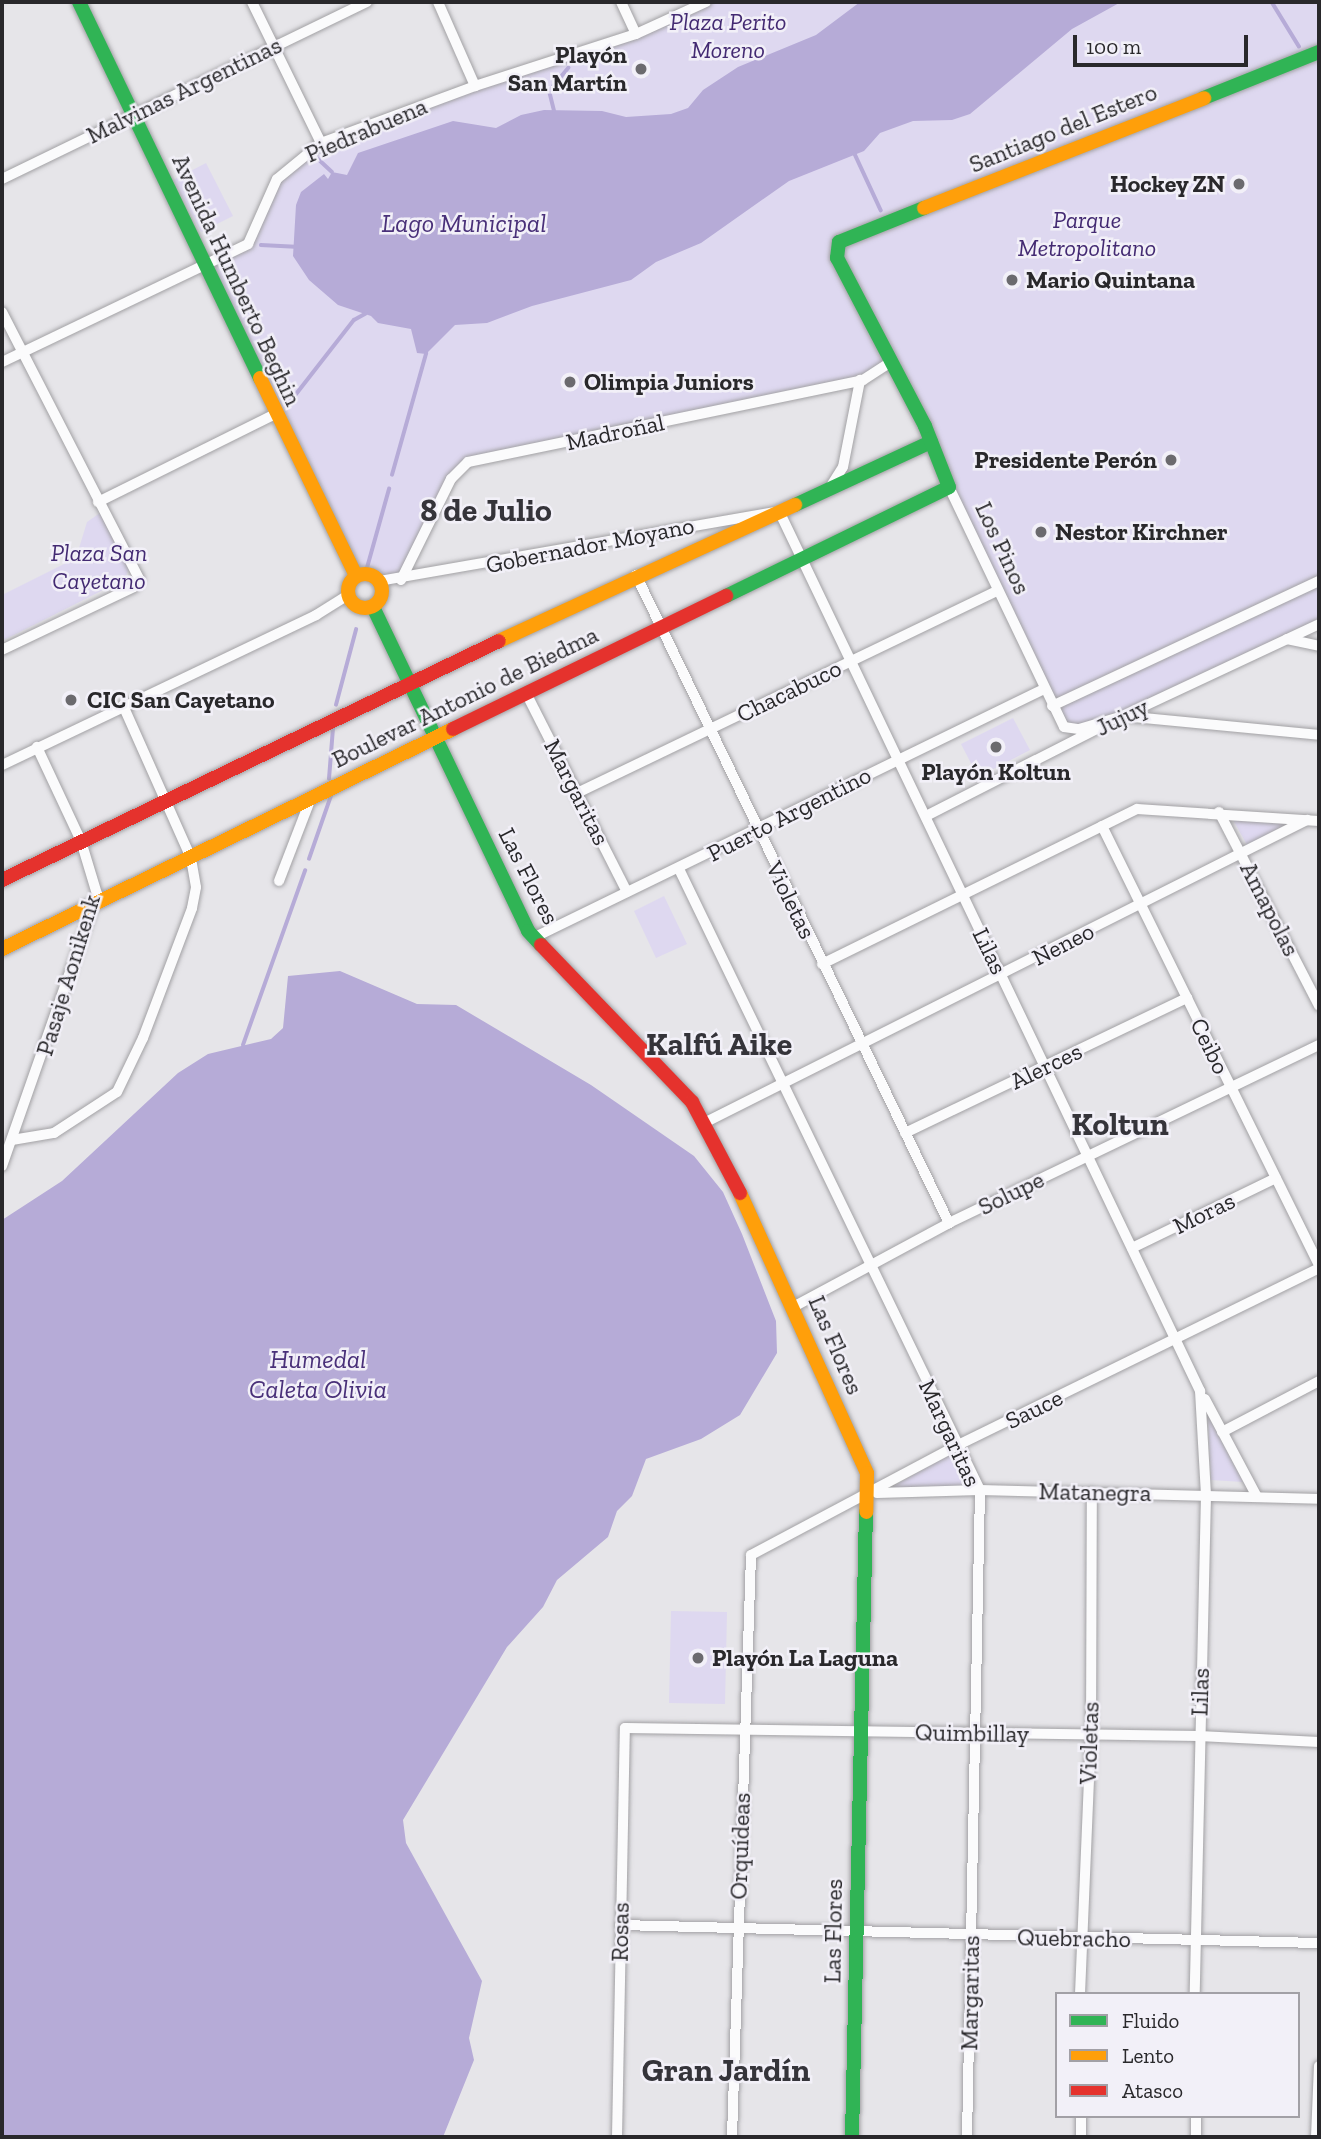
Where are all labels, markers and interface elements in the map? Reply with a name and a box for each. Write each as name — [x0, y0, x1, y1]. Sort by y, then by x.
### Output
park label: Plaza Perito Moreno — [669, 8, 787, 64]
scale bar — [1076, 21, 1251, 65]
street label: Malvinas Argentinas — [81, 30, 287, 150]
text: 100 m — [1086, 34, 1141, 59]
place label: Playón San Martín — [508, 41, 627, 97]
marker: Playón San Martín — [633, 61, 649, 77]
street label: Santiago del Estero — [965, 77, 1161, 179]
street label: Piedrabuena — [301, 91, 431, 169]
street label: Avenida Humberto Beghin — [166, 150, 308, 410]
place label: Hockey ZN — [1109, 170, 1225, 198]
marker: Hockey ZN — [1231, 176, 1247, 192]
park label: Parque Metropolitano — [1018, 206, 1156, 262]
water label: Lago Municipal — [382, 208, 546, 240]
place label: Mario Quintana — [1026, 266, 1195, 294]
marker: Mario Quintana — [1004, 272, 1020, 288]
place label: Olimpia Juniors — [584, 368, 754, 396]
marker: Olimpia Juniors — [562, 374, 578, 390]
street label: Madroñal — [563, 408, 667, 456]
place label: Presidente Perón — [974, 446, 1157, 474]
marker: Presidente Perón — [1163, 452, 1179, 468]
district label: 8 de Julio — [420, 491, 552, 529]
street label: Los Pinos — [969, 497, 1037, 599]
street label: Gobernador Moyano — [483, 511, 697, 579]
place label: Nestor Kirchner — [1055, 518, 1228, 546]
marker: Nestor Kirchner — [1033, 524, 1049, 540]
park label: Plaza San Cayetano — [51, 539, 147, 595]
street label: Boulevar Antonio de Biedma — [327, 620, 603, 774]
street label: Chacabuco — [732, 653, 846, 729]
place label: CIC San Cayetano — [87, 686, 274, 714]
marker: CIC San Cayetano — [61, 690, 81, 710]
street label: Jujuy — [1091, 692, 1153, 742]
street label: Margaritas — [538, 734, 616, 850]
marker: Playón Koltun — [988, 739, 1004, 755]
place label: Playón Koltun — [921, 758, 1071, 786]
street label: Puerto Argentino — [702, 760, 876, 868]
street label: Las Flores — [492, 823, 566, 929]
street label: Violetas — [760, 856, 822, 944]
street label: Amapolas — [1234, 857, 1306, 961]
street label: Pasaje Aonikenk — [30, 891, 106, 1059]
street label: Neneo — [1027, 916, 1099, 972]
street label: Lilas — [966, 923, 1014, 979]
street label: Ceibo — [1184, 1013, 1236, 1079]
district label: Kalfú Aike — [645, 1025, 793, 1063]
street label: Alerces — [1005, 1036, 1087, 1096]
district label: Koltun — [1071, 1105, 1169, 1143]
street label: Solupe — [973, 1165, 1049, 1221]
street label: Moras — [1168, 1186, 1240, 1240]
street label: Las Flores — [802, 1291, 870, 1399]
water label: Humedal Caleta Olivia — [249, 1344, 387, 1406]
street label: Margaritas — [913, 1375, 987, 1491]
street label: Sauce — [1001, 1383, 1067, 1435]
street label: Matanegra — [1038, 1477, 1152, 1507]
place label: Playón La Laguna — [712, 1644, 898, 1672]
marker: Playón La Laguna — [690, 1650, 706, 1666]
street label: Lilas — [1185, 1667, 1215, 1717]
street label: Violetas — [1073, 1701, 1105, 1785]
street label: Quimbillay — [915, 1718, 1029, 1748]
street label: Orquídeas — [724, 1792, 756, 1900]
street label: Las Flores — [818, 1878, 848, 1984]
street label: Rosas — [605, 1902, 635, 1962]
street label: Quebracho — [1017, 1923, 1131, 1953]
street label: Margaritas — [955, 1935, 985, 2051]
legend — [1055, 1992, 1300, 2118]
text: Fluido — [1122, 2008, 1179, 2033]
text: Lento — [1122, 2043, 1174, 2068]
district label: Gran Jardín — [642, 2051, 810, 2089]
text: Atasco — [1122, 2078, 1183, 2103]

